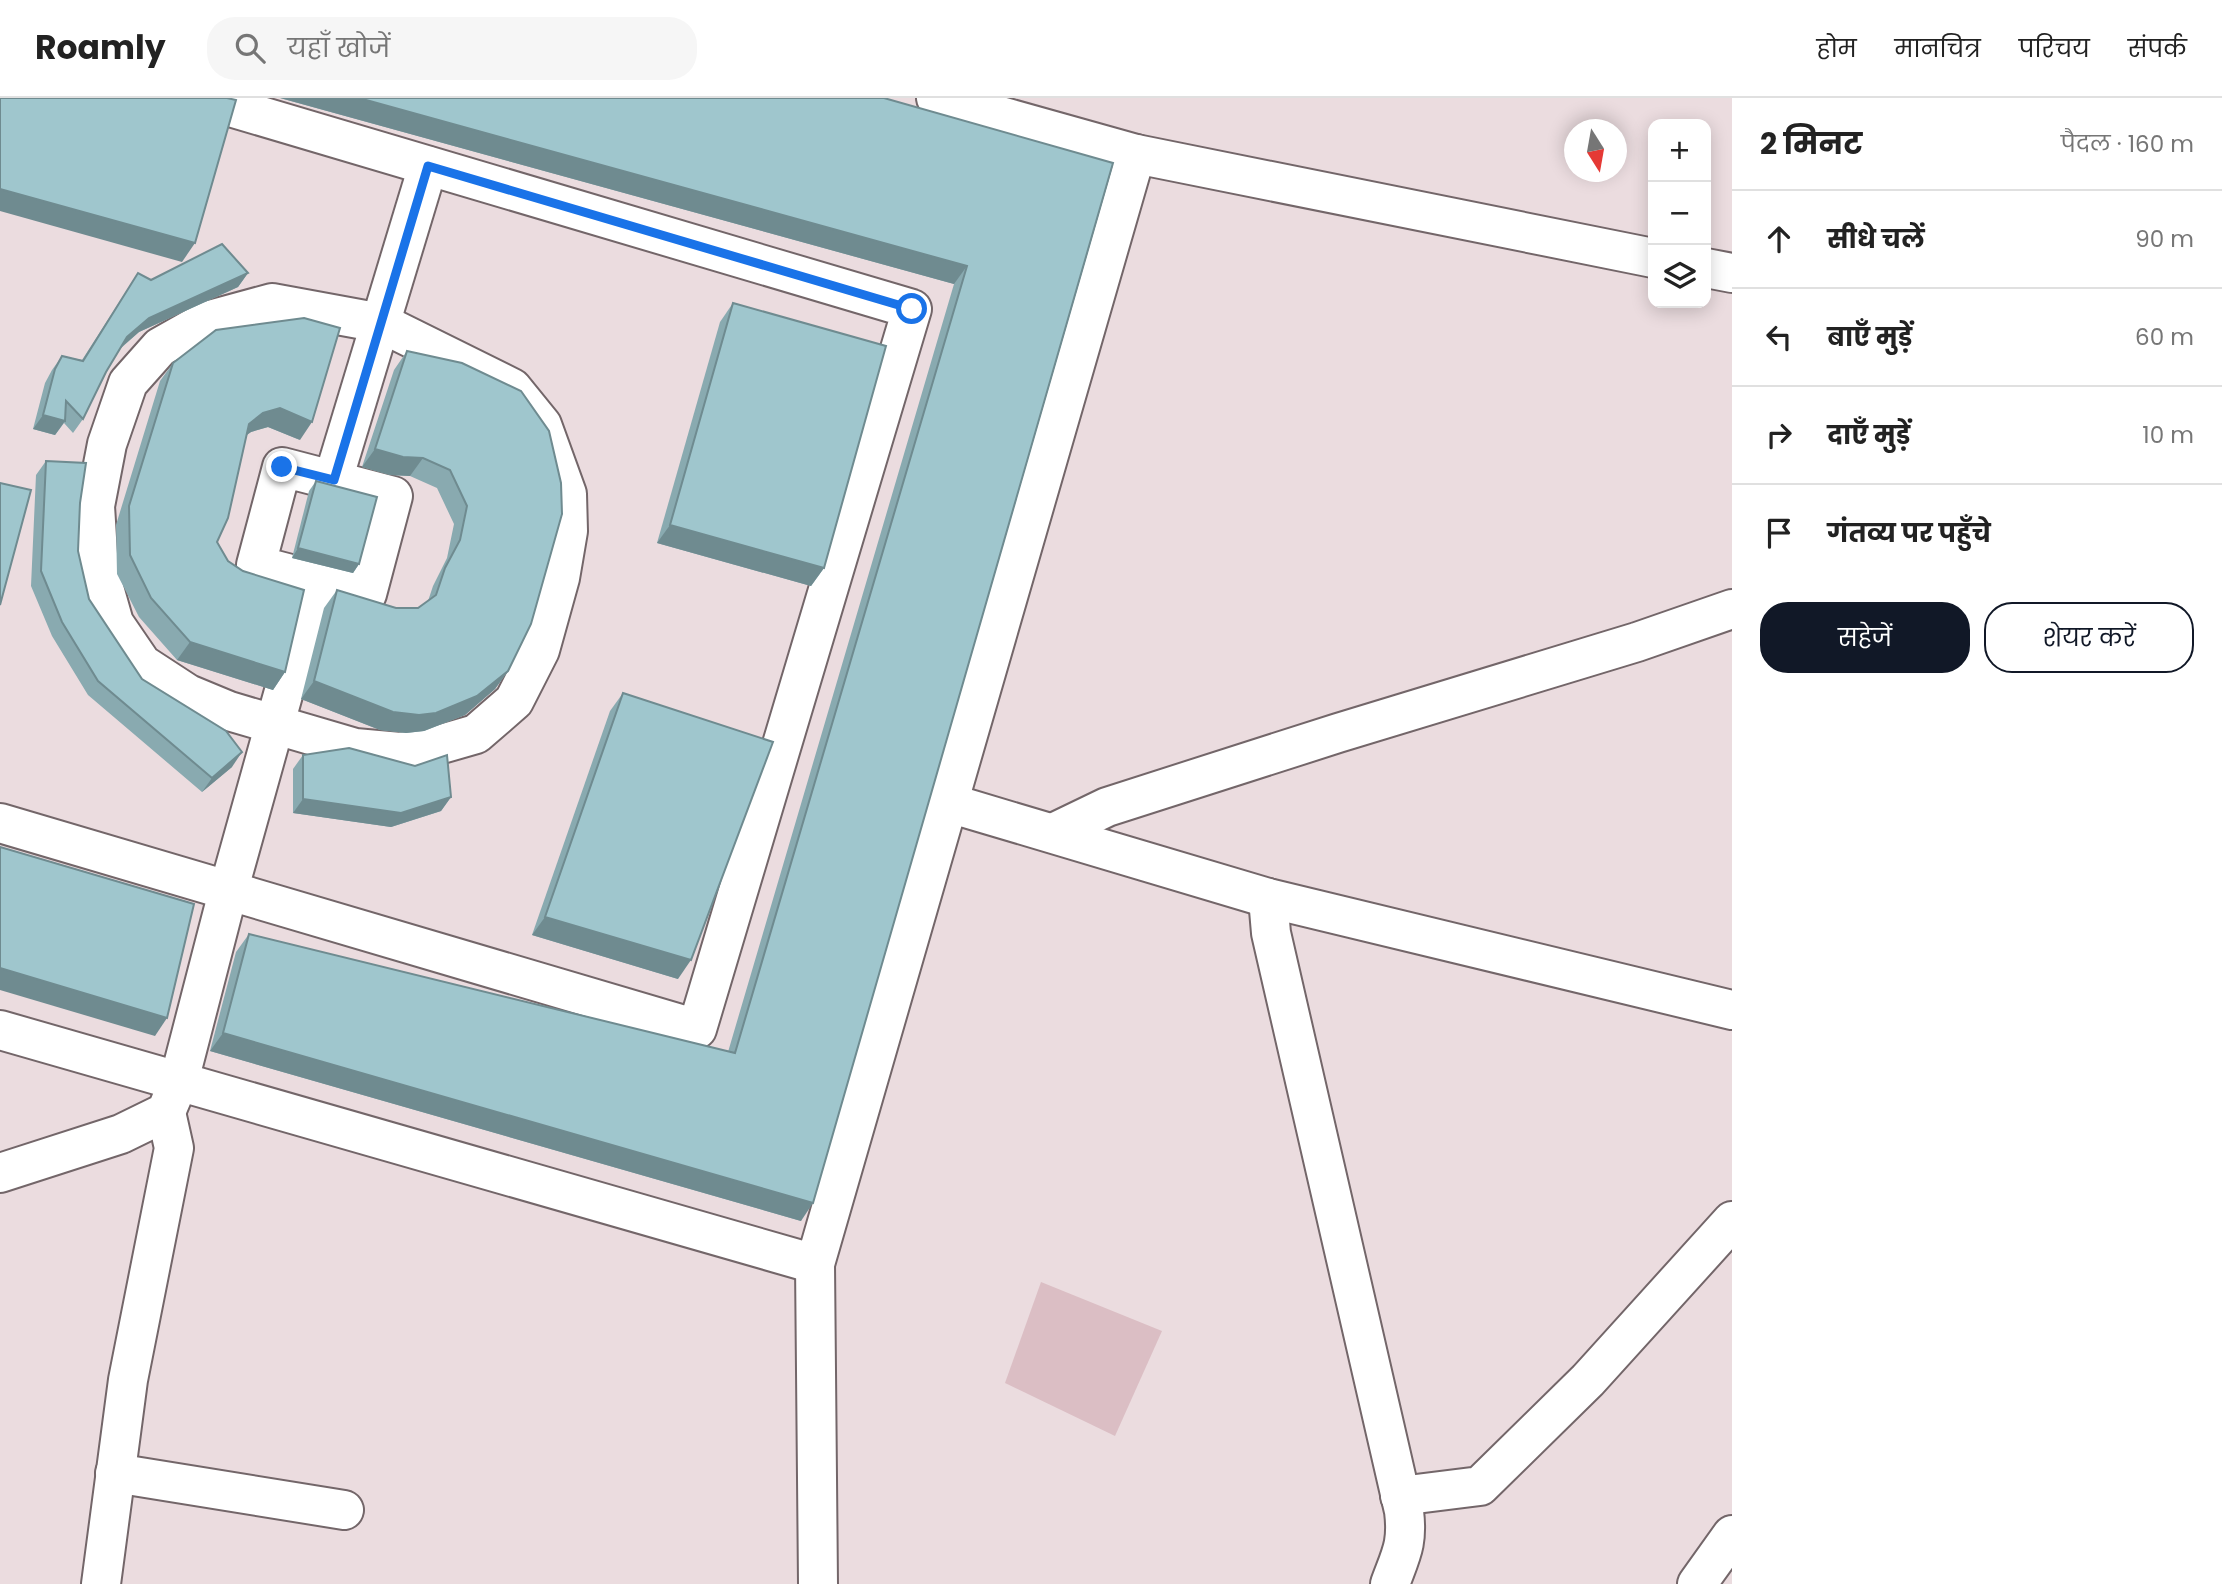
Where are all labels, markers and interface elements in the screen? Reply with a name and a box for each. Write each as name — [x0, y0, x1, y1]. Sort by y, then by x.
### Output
search box — [207, 17, 697, 80]
text: Roamly — [35, 24, 165, 71]
icon: search — [231, 29, 269, 67]
text: यहाँ खोजें — [287, 30, 390, 66]
text: होम — [1817, 32, 1857, 65]
text: मानचित्र — [1895, 32, 1981, 65]
text: परिचय — [2019, 32, 2090, 65]
text: संपर्क — [2128, 32, 2187, 65]
north arrow — [1564, 119, 1627, 182]
map controls — [1648, 119, 1711, 308]
button: + — [1648, 119, 1711, 182]
text: 2 मिनट — [1760, 122, 1862, 165]
text: पैदल · 160 m — [2061, 128, 2194, 160]
button: − — [1648, 182, 1711, 245]
icon: ahead — [1760, 220, 1798, 258]
text: सीधे चलें — [1827, 221, 1925, 257]
text: 90 m — [2135, 223, 2194, 255]
button: layers — [1648, 245, 1711, 308]
route start — [896, 293, 927, 324]
icon: left — [1760, 318, 1798, 356]
text: बाएँ मुड़ें — [1827, 319, 1912, 355]
text: 60 m — [2135, 321, 2194, 353]
icon: right — [1760, 416, 1798, 454]
text: दाएँ मुड़ें — [1827, 417, 1910, 453]
text: 10 m — [2142, 419, 2194, 451]
route end — [266, 451, 297, 482]
icon: arrive — [1760, 514, 1798, 552]
text: गंतव्य पर पहुँचे — [1827, 515, 1991, 551]
button: सहेजें — [1760, 602, 1970, 673]
button: शेयर करें — [1984, 602, 2194, 673]

